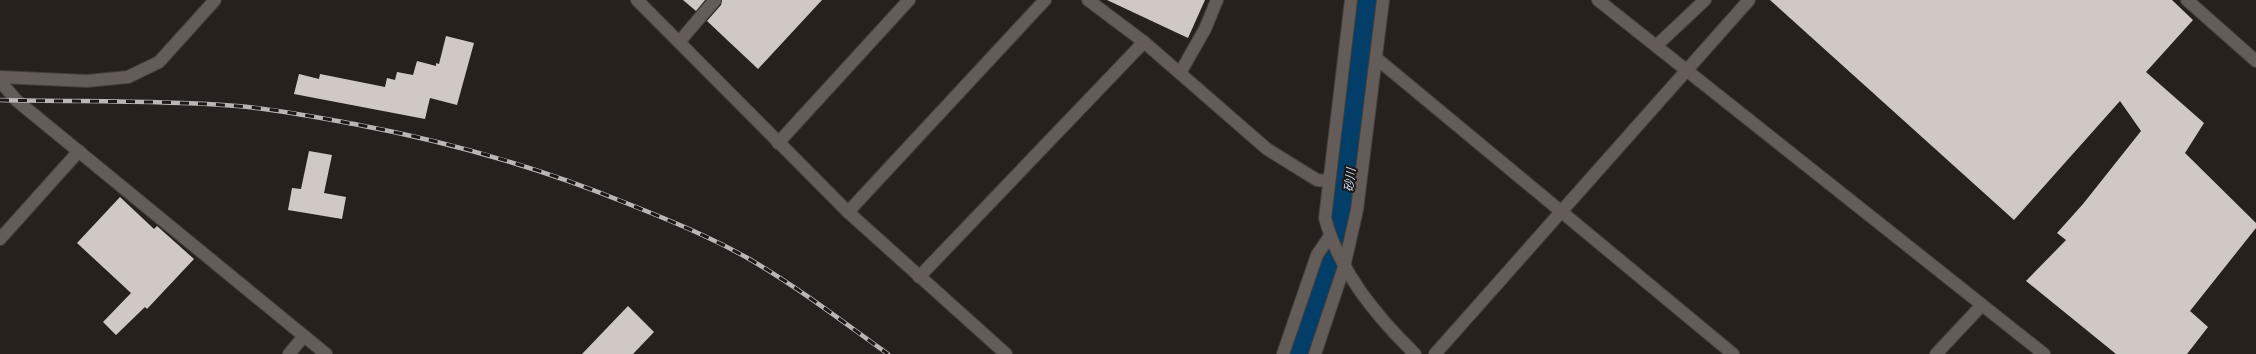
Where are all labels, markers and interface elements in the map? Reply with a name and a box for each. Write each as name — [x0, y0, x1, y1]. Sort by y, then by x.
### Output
water label: 砂川 — [1342, 165, 1358, 193]

